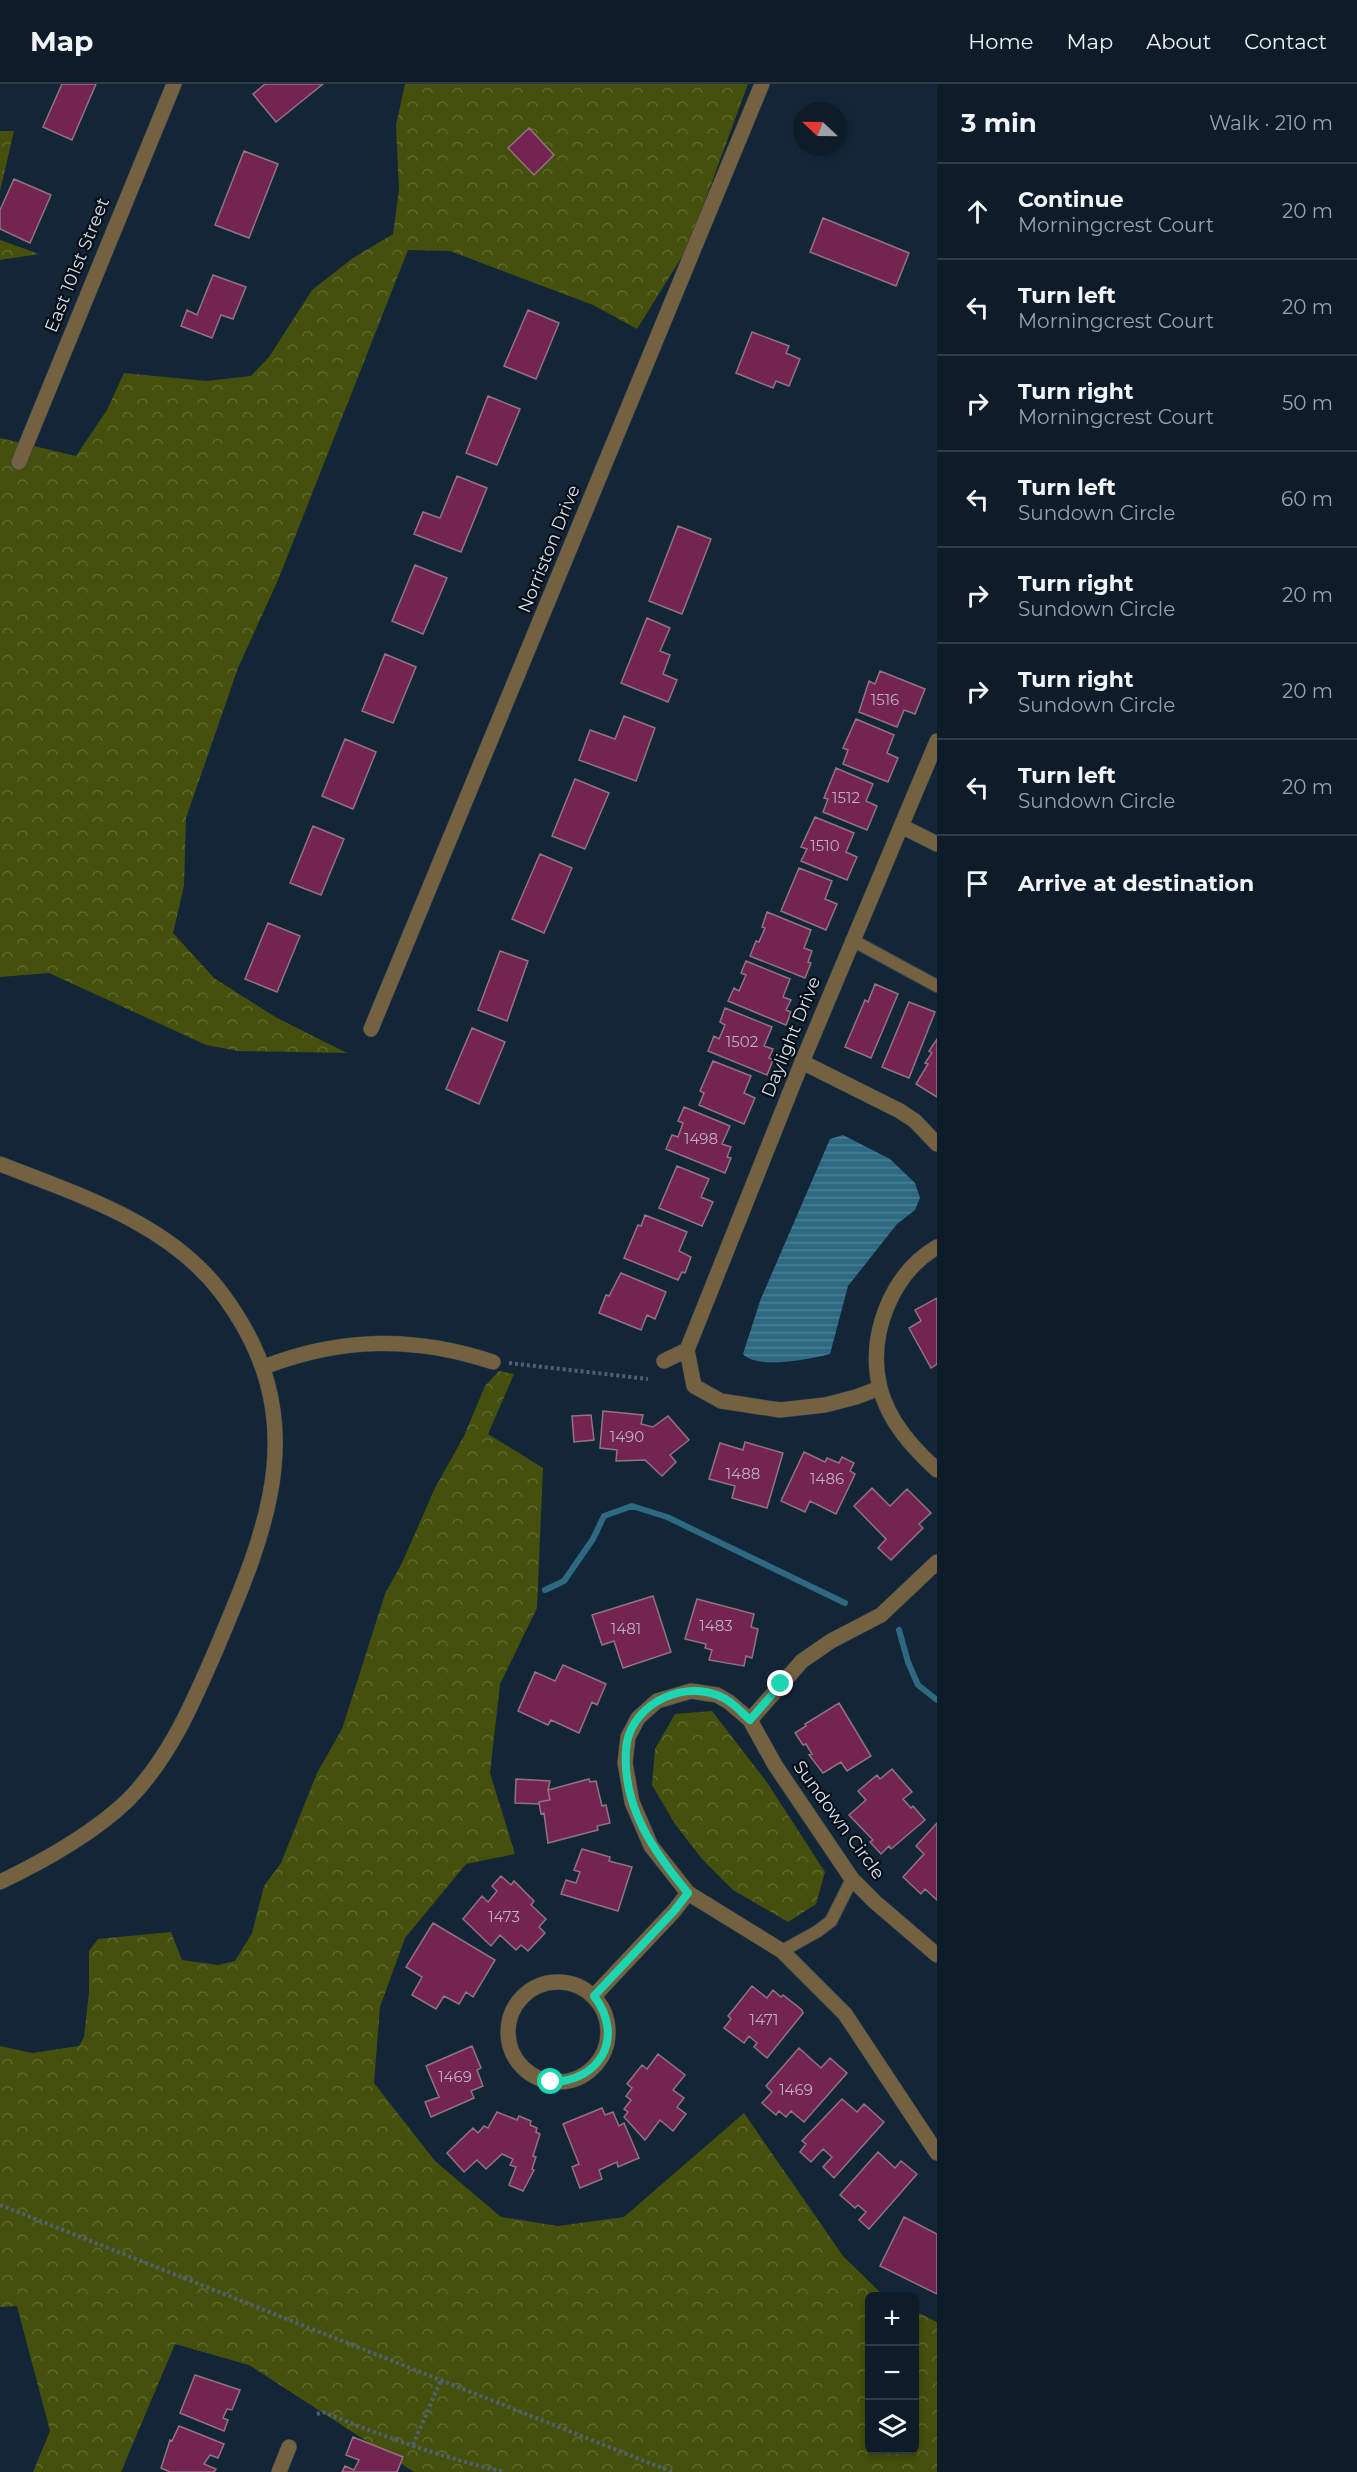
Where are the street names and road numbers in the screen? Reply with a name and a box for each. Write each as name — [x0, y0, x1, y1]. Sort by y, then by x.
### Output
street label: East 101st Street — [40, 194, 114, 336]
street label: Norriston Drive — [513, 482, 585, 616]
street label: Daylight Drive — [757, 973, 825, 1101]
street label: Sundown Circle — [788, 1756, 890, 1884]

